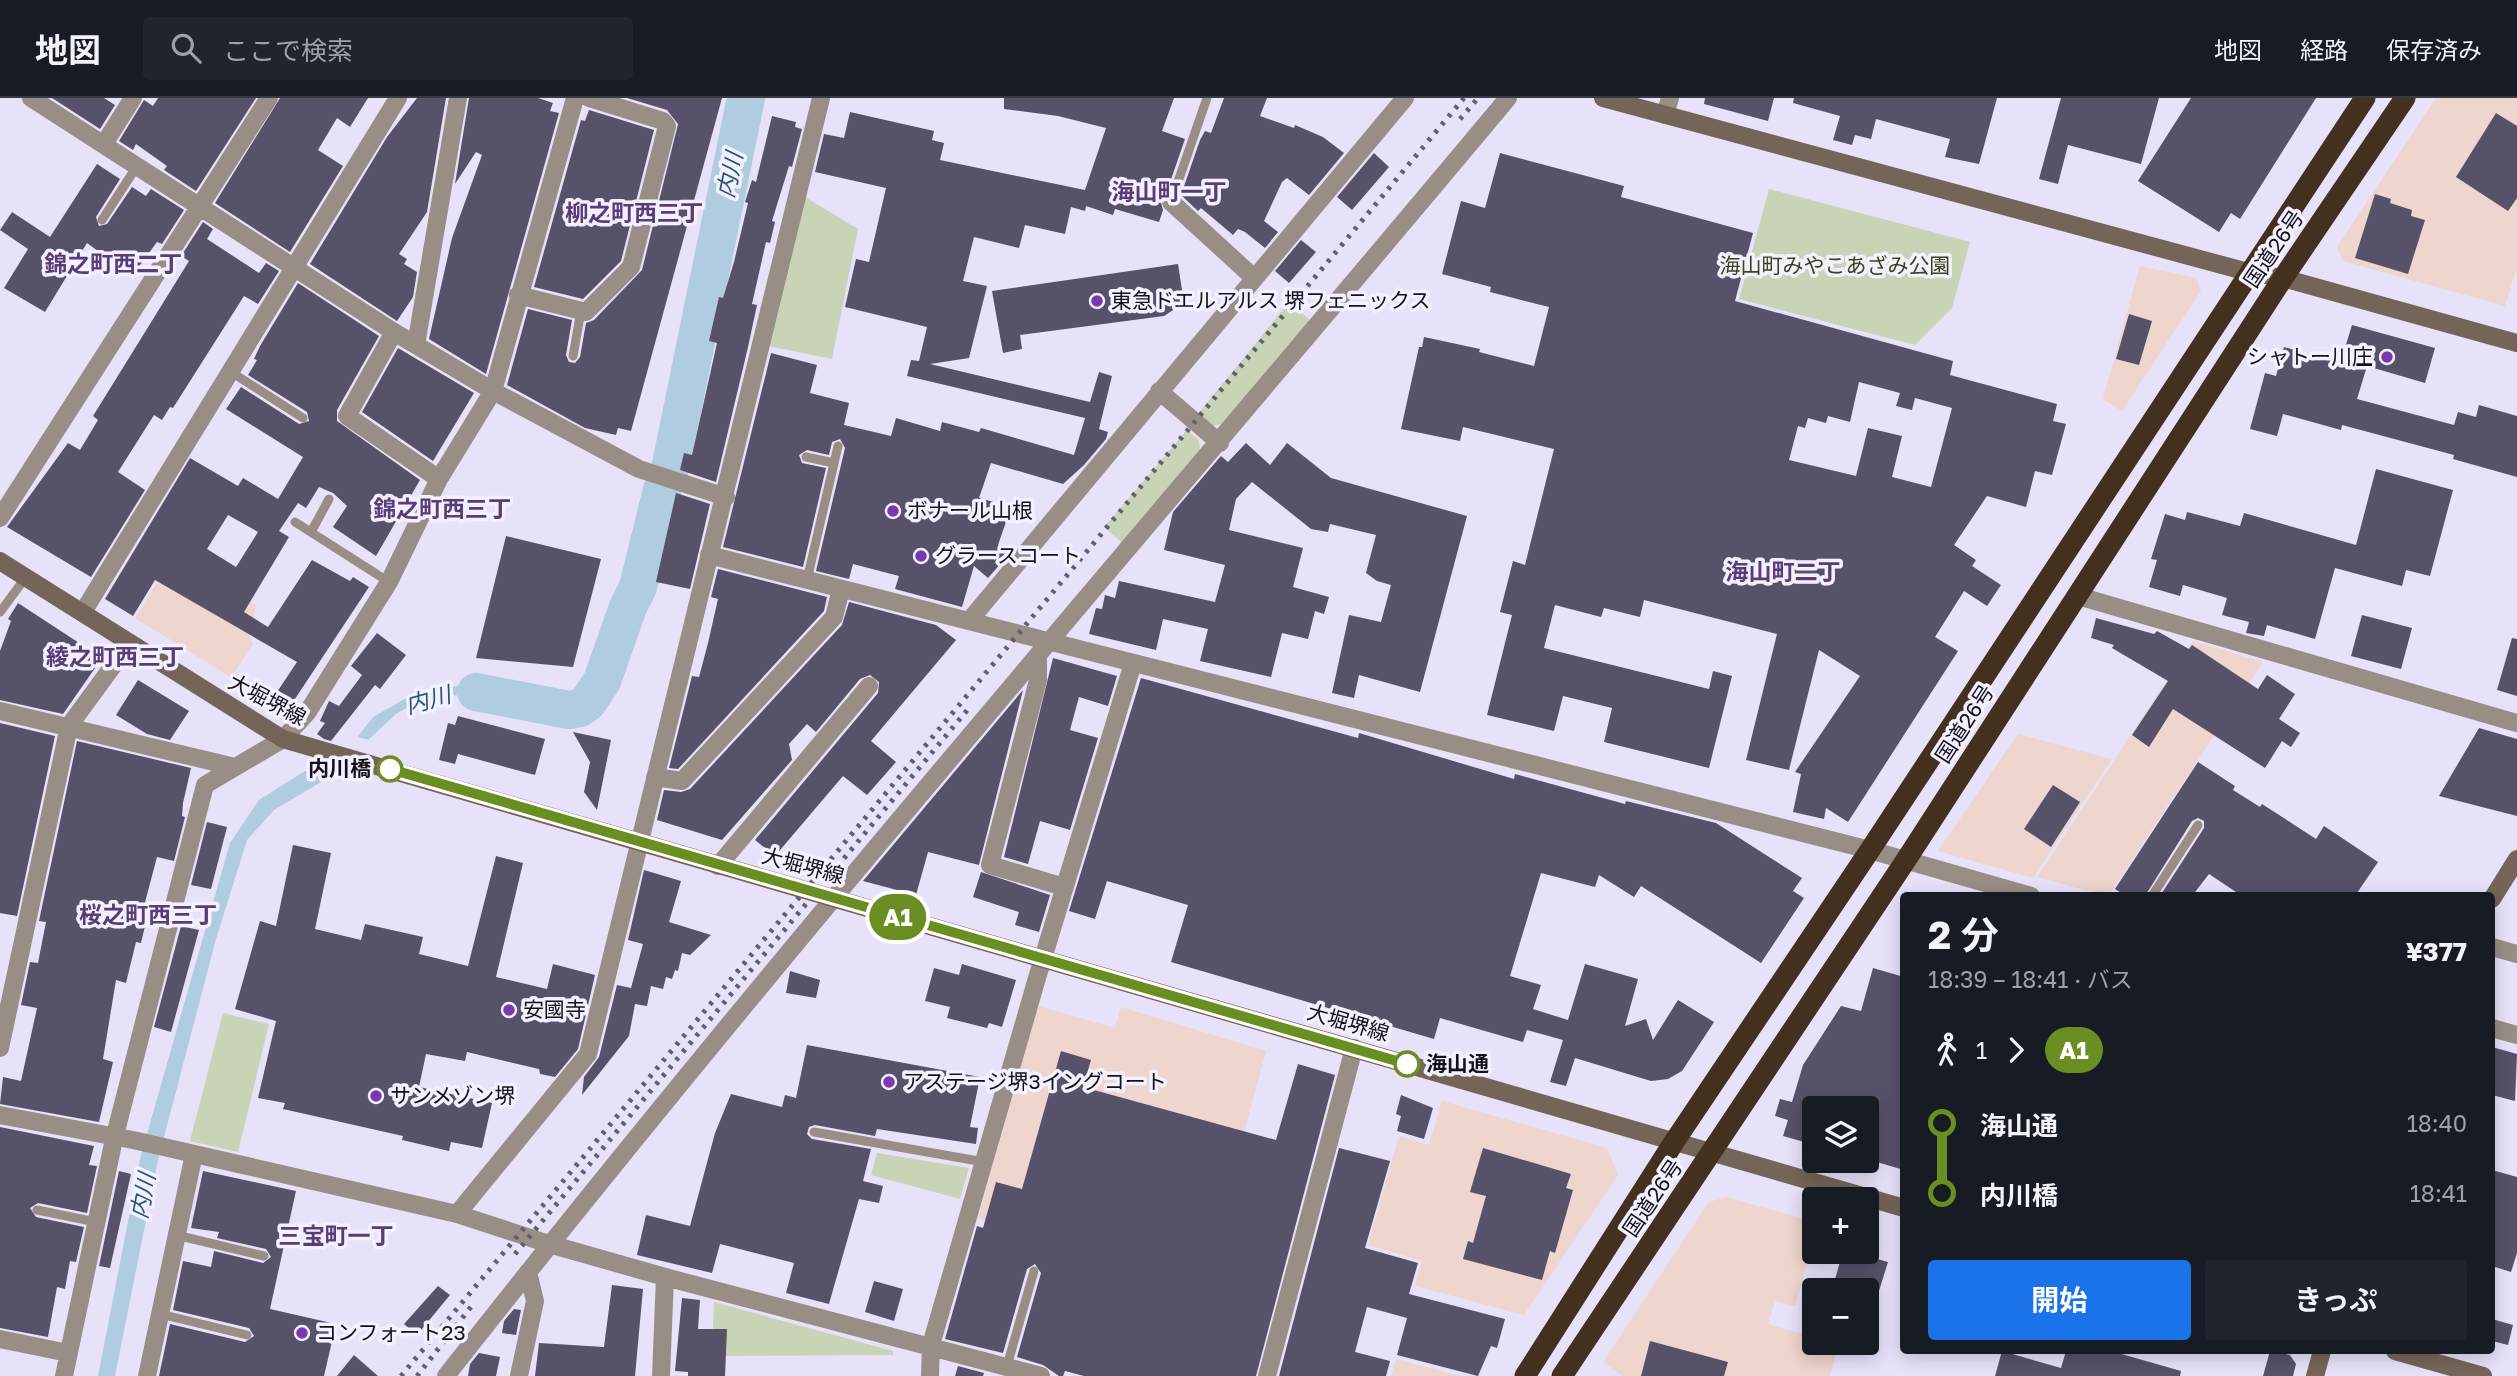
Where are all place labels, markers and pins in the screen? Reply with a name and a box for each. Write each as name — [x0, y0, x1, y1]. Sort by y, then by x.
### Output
place label: 東急ドエルアルス 堺フェニックス — [1111, 287, 1430, 313]
marker: 東急ドエルアルス 堺フェニックス — [1089, 293, 1105, 309]
place label: シャトー川庄 — [2247, 343, 2373, 369]
marker: シャトー川庄 — [2379, 349, 2395, 365]
place label: ボナール山根 — [907, 497, 1033, 523]
marker: ボナール山根 — [885, 503, 901, 519]
place label: グラースコート — [935, 542, 1081, 568]
marker: グラースコート — [913, 548, 929, 564]
place label: 内川橋 — [308, 755, 371, 781]
marker: 内川橋 — [377, 756, 403, 782]
place label: 安國寺 — [523, 996, 586, 1022]
marker: 安國寺 — [501, 1002, 517, 1018]
place label: 海山通 — [1426, 1050, 1489, 1076]
marker: 海山通 — [1394, 1051, 1420, 1077]
place label: アステージ堺3イングコート — [903, 1068, 1167, 1094]
marker: アステージ堺3イングコート — [881, 1074, 897, 1090]
place label: サンメゾン堺 — [390, 1082, 515, 1108]
marker: サンメゾン堺 — [368, 1088, 384, 1104]
place label: コンフォート23 — [316, 1319, 466, 1345]
marker: コンフォート23 — [294, 1325, 310, 1341]

